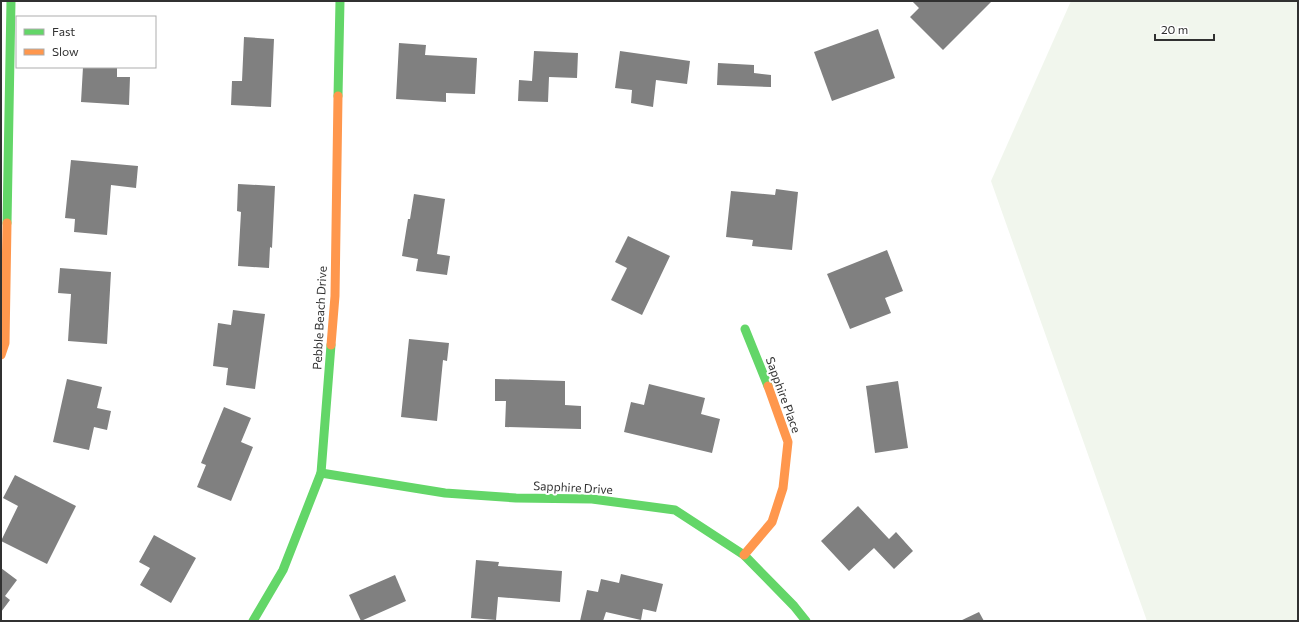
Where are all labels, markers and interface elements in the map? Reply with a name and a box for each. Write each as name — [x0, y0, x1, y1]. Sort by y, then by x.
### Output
legend — [16, 16, 156, 68]
scale bar — [1155, 16, 1214, 42]
text: 20 m — [1161, 22, 1188, 36]
text: Fast — [52, 24, 75, 38]
text: Slow — [52, 44, 79, 58]
street label: Pebble Beach Drive — [309, 266, 329, 370]
street label: Sapphire Place — [764, 355, 804, 435]
street label: Sapphire Drive — [533, 478, 613, 496]

